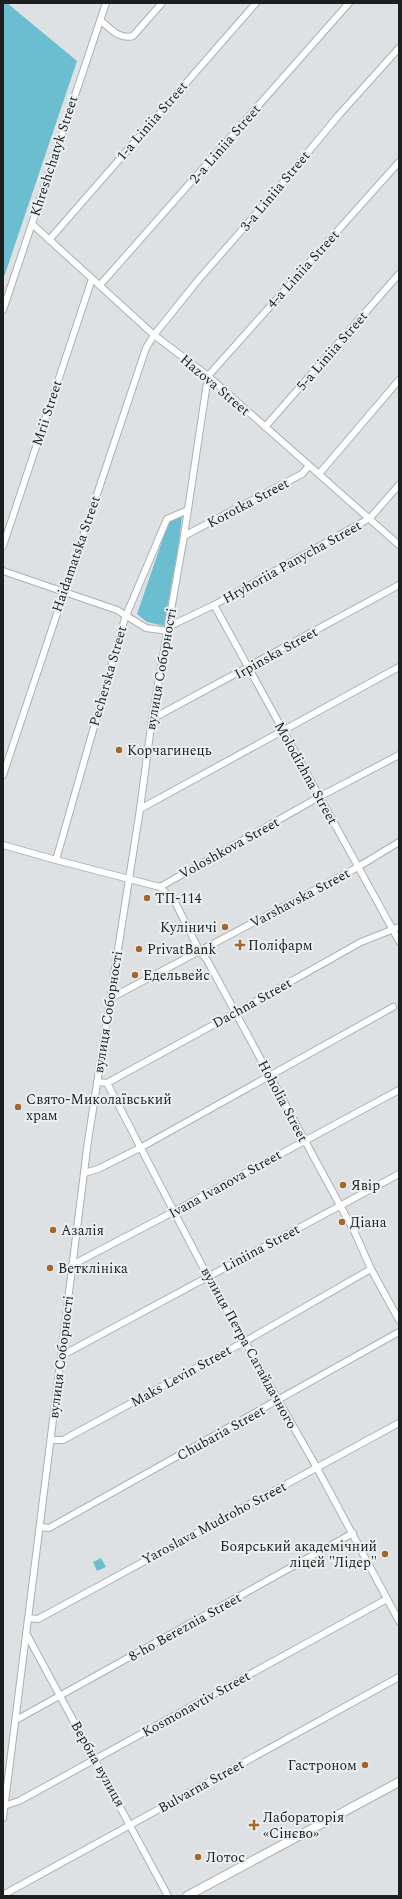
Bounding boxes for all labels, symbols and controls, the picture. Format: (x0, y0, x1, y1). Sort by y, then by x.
street label: 1-a Liniia Street (111, 76, 193, 166)
street label: Khreshchatyk Street (25, 93, 83, 219)
street label: 2-a Liniia Street (184, 99, 266, 189)
street label: 3-a Liniia Street (235, 146, 315, 236)
street label: 4-a Liniia Street (262, 225, 344, 313)
street label: 5-a Liniia Street (291, 306, 373, 396)
street label: Hazova Street (175, 349, 255, 421)
street label: Mrii Street (27, 377, 68, 449)
street label: Korotka Street (203, 473, 293, 533)
street label: Haidamatska Street (46, 493, 106, 615)
street label: Hryhoriia Panycha Street (219, 515, 365, 609)
street label: вулиця Соборності (140, 606, 182, 732)
street label: Irpinska Street (231, 621, 321, 685)
street label: Pecherska Street (84, 623, 132, 729)
street label: Molodizhna Street (269, 718, 343, 828)
place label: Корчагинець (127, 740, 212, 761)
marker: Корчагинець (114, 745, 124, 755)
street label: Voloshkova Street (175, 812, 283, 884)
street label: Varshavska Street (246, 863, 354, 933)
place label: ТП-114 (155, 888, 202, 909)
marker: ТП-114 (142, 893, 152, 903)
place label: Куліничі (160, 917, 217, 938)
marker: Куліничі (220, 922, 230, 932)
place label: Поліфарм (248, 935, 313, 956)
place label: PrivatBank (147, 939, 216, 960)
marker: Поліфарм (235, 940, 245, 950)
marker: PrivatBank (134, 944, 144, 954)
street label: вулиця Соборності (88, 949, 128, 1075)
place label: Едельвейс (143, 965, 210, 986)
marker: Едельвейс (130, 970, 140, 980)
street label: Dachna Street (209, 973, 295, 1033)
street label: Hoholia Street (253, 1056, 313, 1146)
place label: Свято-Миколаївський храм (26, 1089, 172, 1126)
marker: Свято-Миколаївський храм (13, 1102, 23, 1112)
street label: Ivana Ivanova Street (165, 1144, 285, 1224)
place label: Явір (351, 1175, 380, 1196)
marker: Явір (338, 1180, 348, 1190)
place label: Діана (350, 1212, 387, 1233)
marker: Діана (337, 1217, 347, 1227)
street label: Liniina Street (218, 1219, 304, 1277)
place label: Азалія (61, 1220, 104, 1241)
marker: Азалія (48, 1225, 58, 1235)
place label: Ветклініка (58, 1258, 128, 1279)
marker: Ветклініка (45, 1263, 55, 1273)
street label: вулиця Петра Сагайдачного (196, 1263, 302, 1433)
street label: вулиця Соборності (43, 1294, 79, 1420)
street label: Maks Levin Street (127, 1340, 235, 1412)
street label: Chubaria Street (173, 1400, 269, 1466)
street label: Yaroslava Mudroho Street (138, 1476, 290, 1570)
place label: Боярський академічний ліцей "Лідер" (220, 1536, 377, 1573)
marker: Боярський академічний ліцей "Лідер" (380, 1549, 390, 1559)
street label: 8-ho Bereznia Street (125, 1587, 245, 1667)
street label: Kosmonavtiv Street (138, 1665, 254, 1743)
street label: Вербна вулиця (66, 1717, 130, 1811)
street label: Bulvarna Street (154, 1754, 248, 1818)
place label: Гастроном (288, 1755, 357, 1776)
marker: Гастроном (360, 1760, 370, 1770)
place label: Лабораторія «Сінєво» (263, 1807, 344, 1844)
marker: Лабораторія «Сінєво» (248, 1819, 260, 1831)
place label: Лотос (206, 1847, 245, 1868)
marker: Лотос (193, 1852, 203, 1862)

